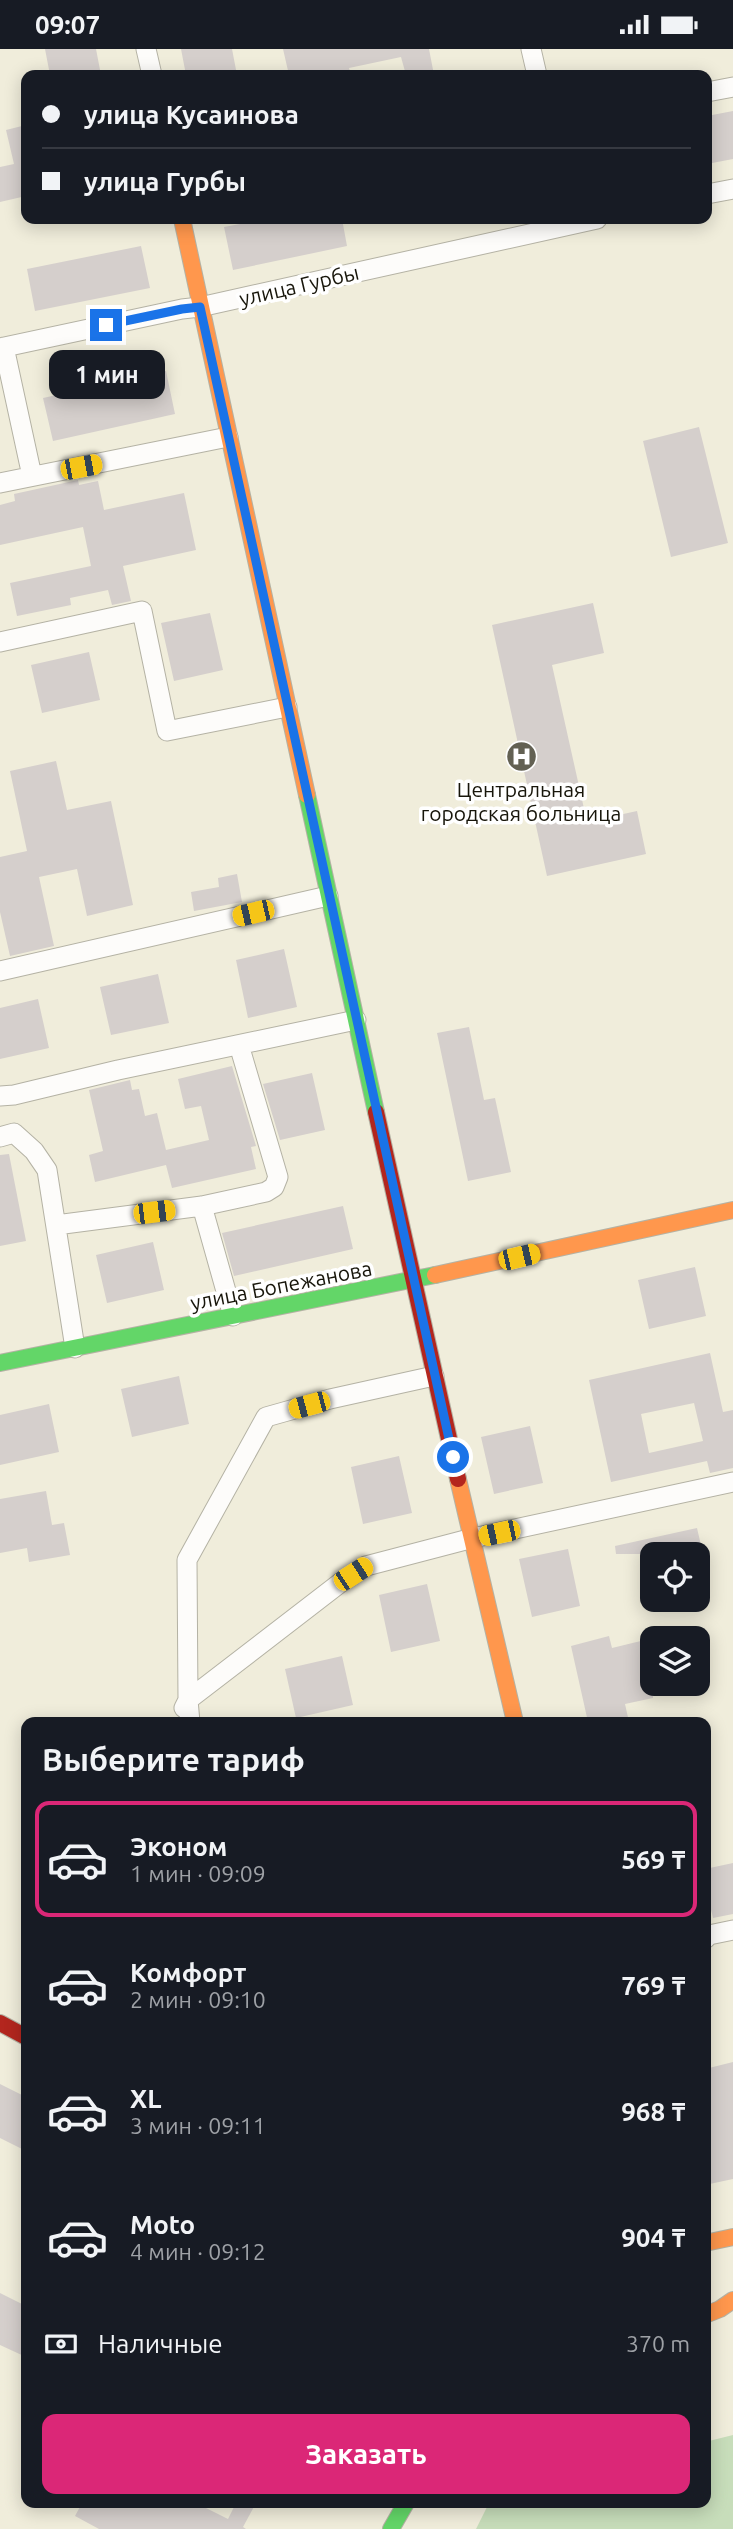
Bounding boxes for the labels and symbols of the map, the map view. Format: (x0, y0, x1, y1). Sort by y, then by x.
street label: улица Гурбы (237, 260, 361, 310)
route end (90, 309, 122, 341)
callout: 1 мин (48, 349, 164, 399)
car (59, 453, 104, 481)
hospital icon: Центральная городская больница (504, 740, 538, 774)
place label: Центральная городская больница (421, 777, 621, 825)
car (231, 898, 276, 928)
car (132, 1199, 177, 1225)
car (497, 1242, 542, 1272)
street label: улица Бопежанова (188, 1256, 374, 1314)
car (286, 1389, 333, 1421)
route start (437, 1441, 469, 1473)
car (477, 1518, 522, 1548)
car (330, 1554, 377, 1594)

